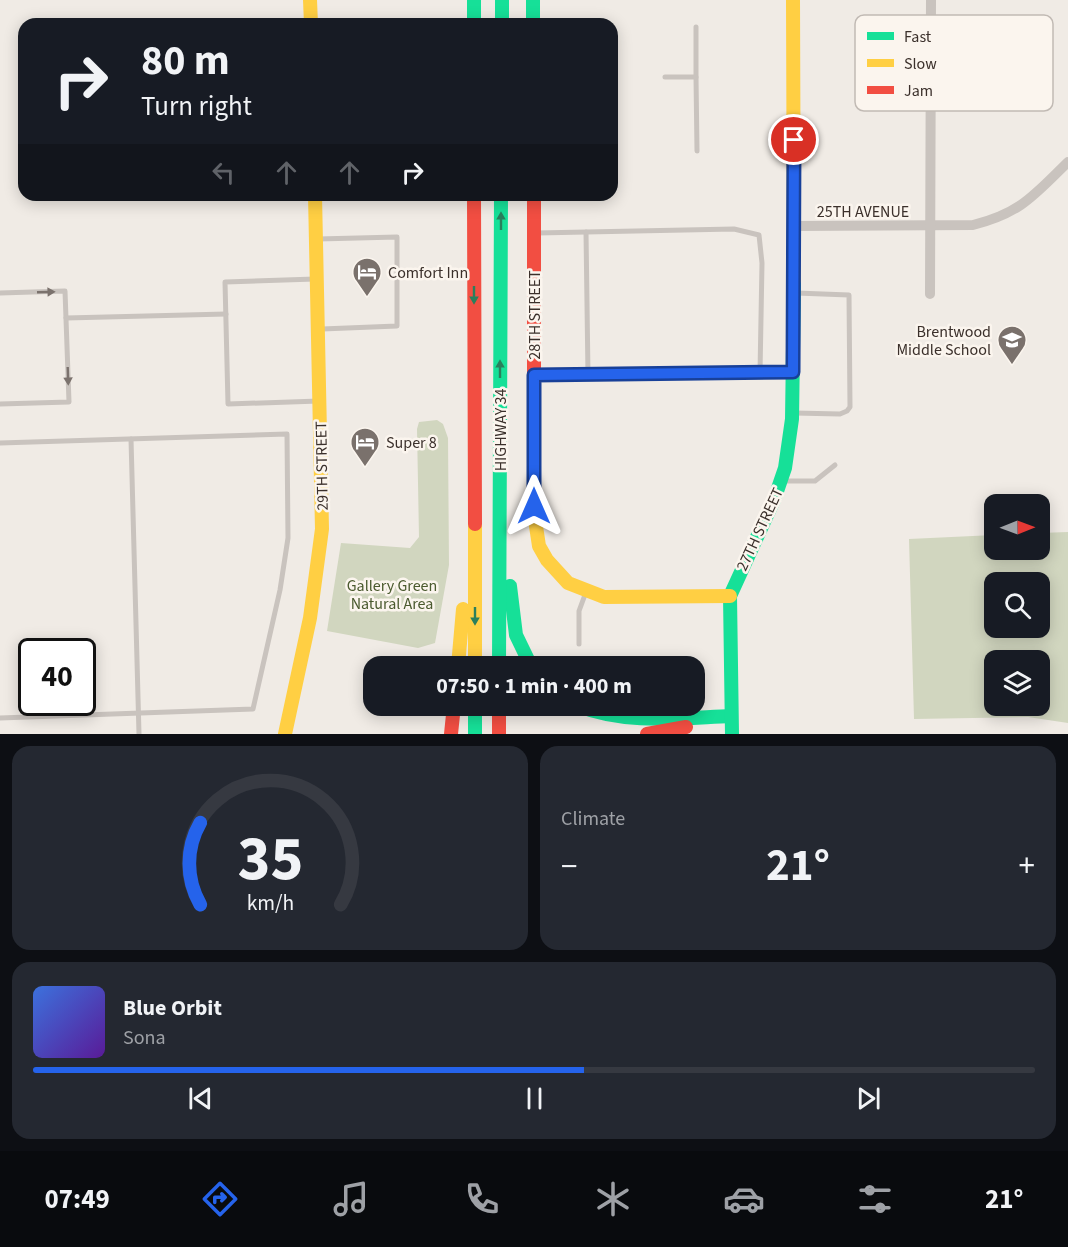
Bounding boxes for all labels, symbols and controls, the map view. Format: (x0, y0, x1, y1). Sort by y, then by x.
legend (855, 15, 1053, 111)
text: Fast (904, 26, 932, 48)
text: 80 m (141, 31, 230, 91)
icon: right (42, 42, 120, 120)
text: Slow (904, 53, 937, 75)
text: Jam (904, 80, 933, 102)
text: Turn right (141, 87, 252, 126)
pin (768, 114, 819, 165)
icon: arrive (777, 123, 810, 156)
icon: left (207, 156, 240, 189)
icon: ahead (270, 156, 303, 189)
icon: ahead (333, 156, 366, 189)
icon: right (396, 156, 429, 189)
street label: 25TH AVENUE (817, 201, 909, 223)
one-way arrow (496, 211, 506, 230)
hotel icon: Comfort Inn (351, 256, 383, 298)
place label: Comfort Inn (388, 262, 468, 284)
street label: 28TH STREET (524, 270, 546, 360)
one-way arrow (469, 286, 479, 305)
one-way arrow (36, 287, 55, 296)
place label: Brentwood Middle School (896, 321, 991, 361)
school or university icon: Brentwood Middle School (996, 324, 1028, 366)
one-way arrow (495, 359, 505, 378)
one-way arrow (63, 367, 73, 386)
street label: HIGHWAY 34 (490, 389, 512, 471)
street label: 29TH STREET (310, 421, 334, 511)
hotel icon: Super 8 (349, 426, 381, 468)
place label: Super 8 (386, 432, 437, 454)
position arrow (502, 474, 566, 538)
street label: 27TH STREET (731, 484, 789, 575)
north arrow (984, 494, 1050, 560)
map controls (984, 494, 1050, 716)
button: search (984, 572, 1050, 638)
park label: Gallery Green Natural Area (347, 575, 437, 615)
one-way arrow (470, 607, 480, 626)
speed limit sign: 40 (18, 638, 96, 716)
button: layers (984, 650, 1050, 716)
text: 07:50 · 1 min · 400 m (436, 670, 632, 702)
text: Climate (561, 805, 625, 833)
text: 35 (237, 815, 303, 904)
text: 21° (766, 834, 830, 898)
text: − (561, 843, 577, 890)
text: + (1019, 843, 1035, 890)
text: km/h (246, 888, 294, 919)
text: Blue Orbit (123, 992, 222, 1024)
text: Sona (123, 1024, 166, 1052)
icon: previous (184, 1082, 217, 1115)
icon: pause (518, 1082, 551, 1115)
icon: next (852, 1082, 885, 1115)
icon: directions (199, 1178, 241, 1220)
icon: music (330, 1178, 372, 1220)
icon: phone (461, 1178, 503, 1220)
icon: climate (592, 1178, 634, 1220)
icon: car (723, 1178, 765, 1220)
icon: filters (854, 1178, 896, 1220)
text: 07:49 (45, 1180, 110, 1219)
text: 21° (985, 1180, 1023, 1219)

